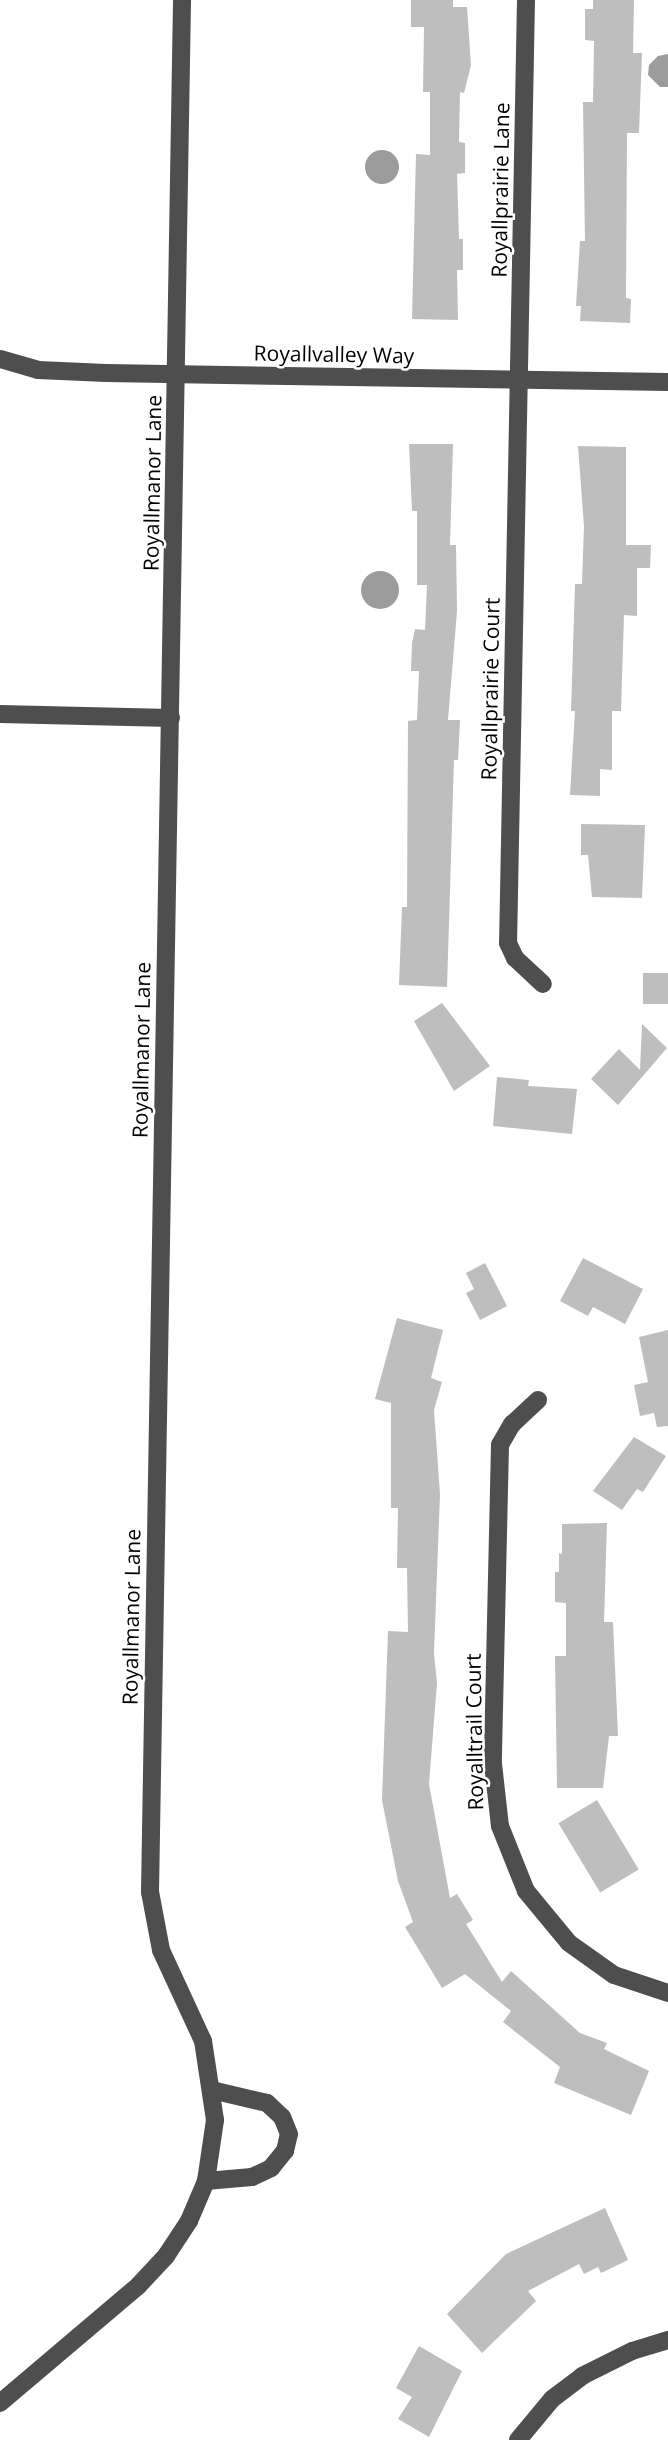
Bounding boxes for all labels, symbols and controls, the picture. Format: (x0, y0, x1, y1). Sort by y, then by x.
street label: Royallprairie Lane (486, 102, 514, 278)
street label: Royallvalley Way (254, 340, 414, 368)
street label: Royallmanor Lane (138, 395, 166, 571)
street label: Royallprairie Court (476, 597, 504, 781)
street label: Royallmanor Lane (127, 962, 155, 1138)
street label: Royallmanor Lane (117, 1529, 145, 1705)
street label: Royalltrail Court (460, 1653, 488, 1811)

